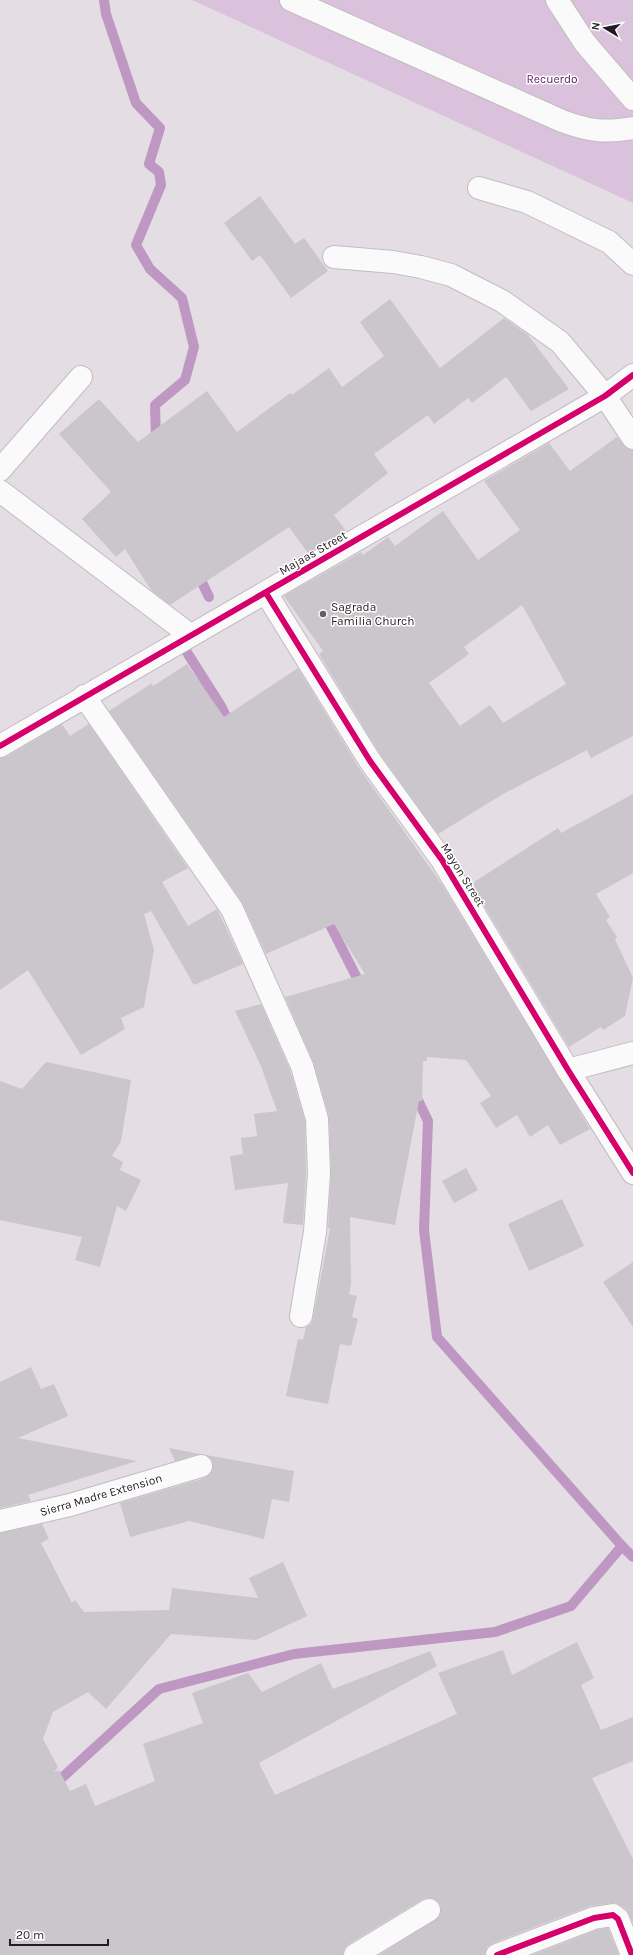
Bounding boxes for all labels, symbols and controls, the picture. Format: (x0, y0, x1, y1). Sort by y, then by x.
north arrow (585, 8, 625, 48)
text: N (589, 21, 603, 31)
park label: Recuerdo (526, 72, 578, 86)
street label: Majaas Street (277, 528, 350, 578)
place label: Sagrada Familia Church (331, 600, 414, 628)
marker: Sagrada Familia Church (318, 609, 328, 619)
street label: Mayon Street (438, 841, 488, 910)
street label: Sierra Madre Extension (38, 1471, 164, 1519)
scale bar (10, 1921, 108, 1947)
text: 20 m (16, 1928, 44, 1942)

